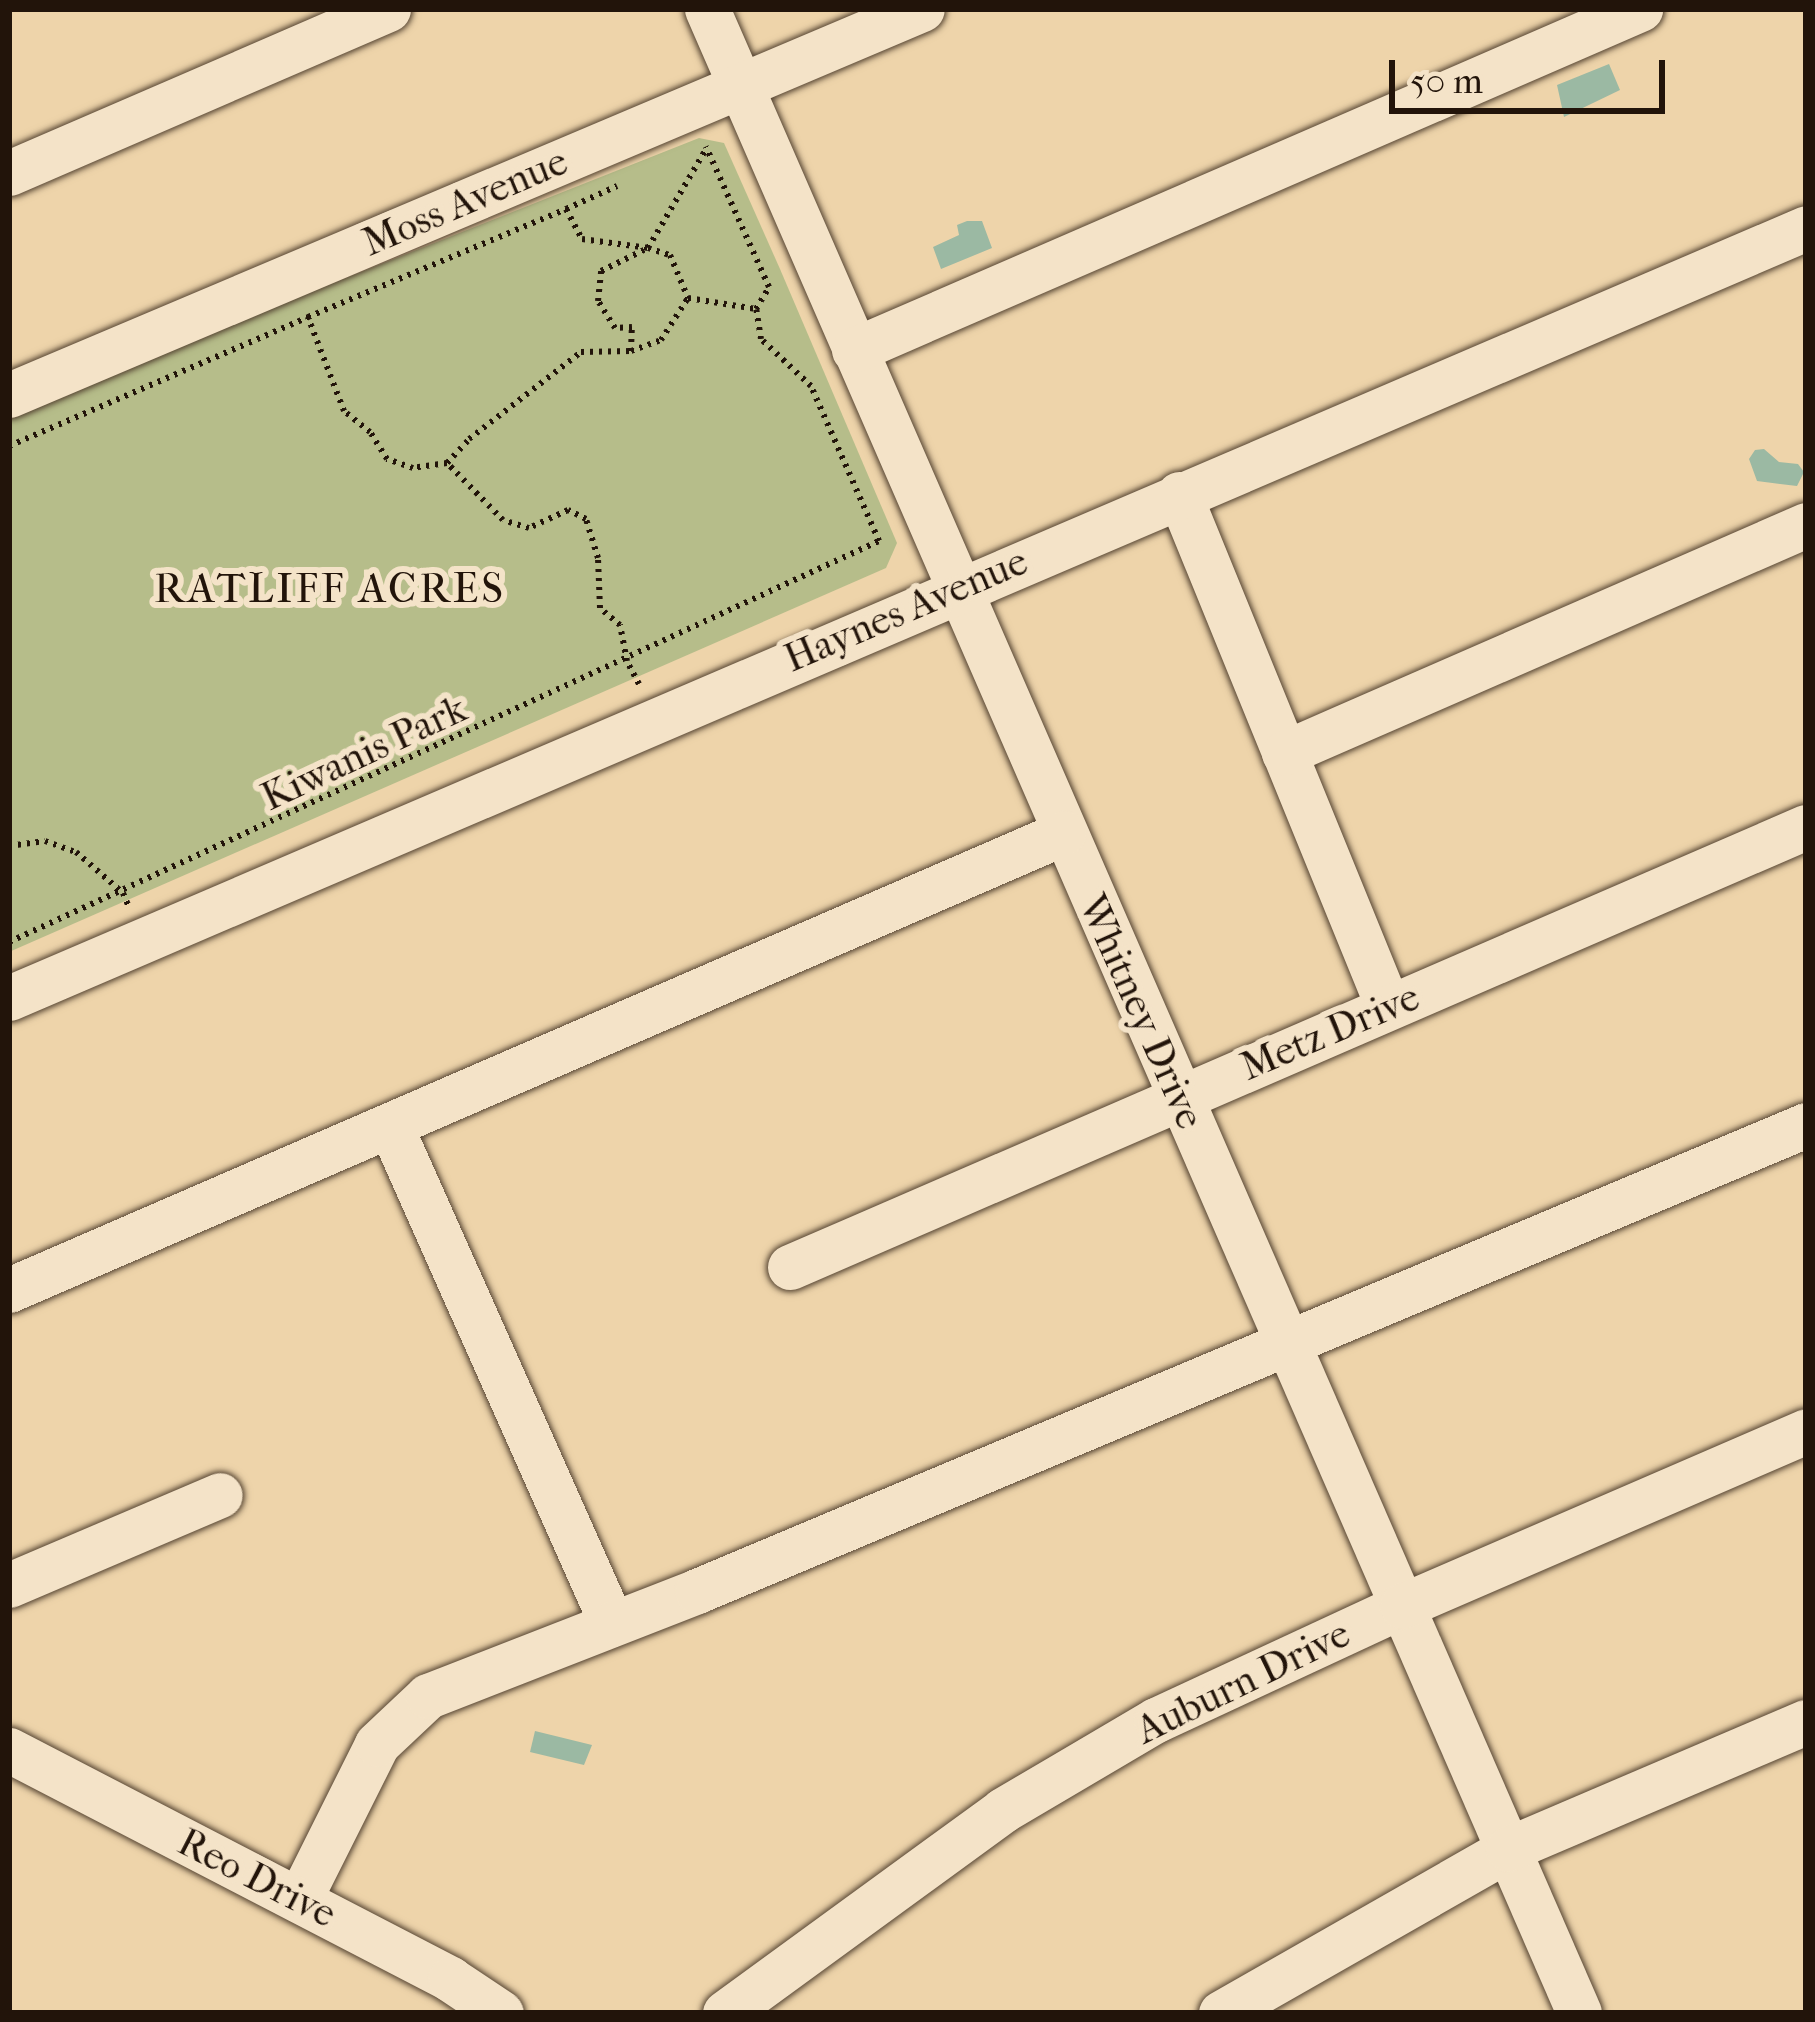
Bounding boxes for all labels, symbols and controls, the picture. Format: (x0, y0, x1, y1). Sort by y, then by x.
scale bar (1395, 36, 1671, 110)
text: 50 m (1410, 60, 1483, 102)
street label: Moss Avenue (356, 138, 574, 266)
street label: Haynes Avenue (778, 538, 1034, 682)
district label: RATLIFF ACRES (154, 564, 506, 614)
street label: Kiwanis Park (254, 685, 474, 821)
street label: Whitney Drive (1069, 888, 1213, 1136)
street label: Metz Drive (1234, 973, 1426, 1091)
street label: Auburn Drive (1129, 1610, 1357, 1754)
street label: Reo Drive (170, 1818, 344, 1938)

